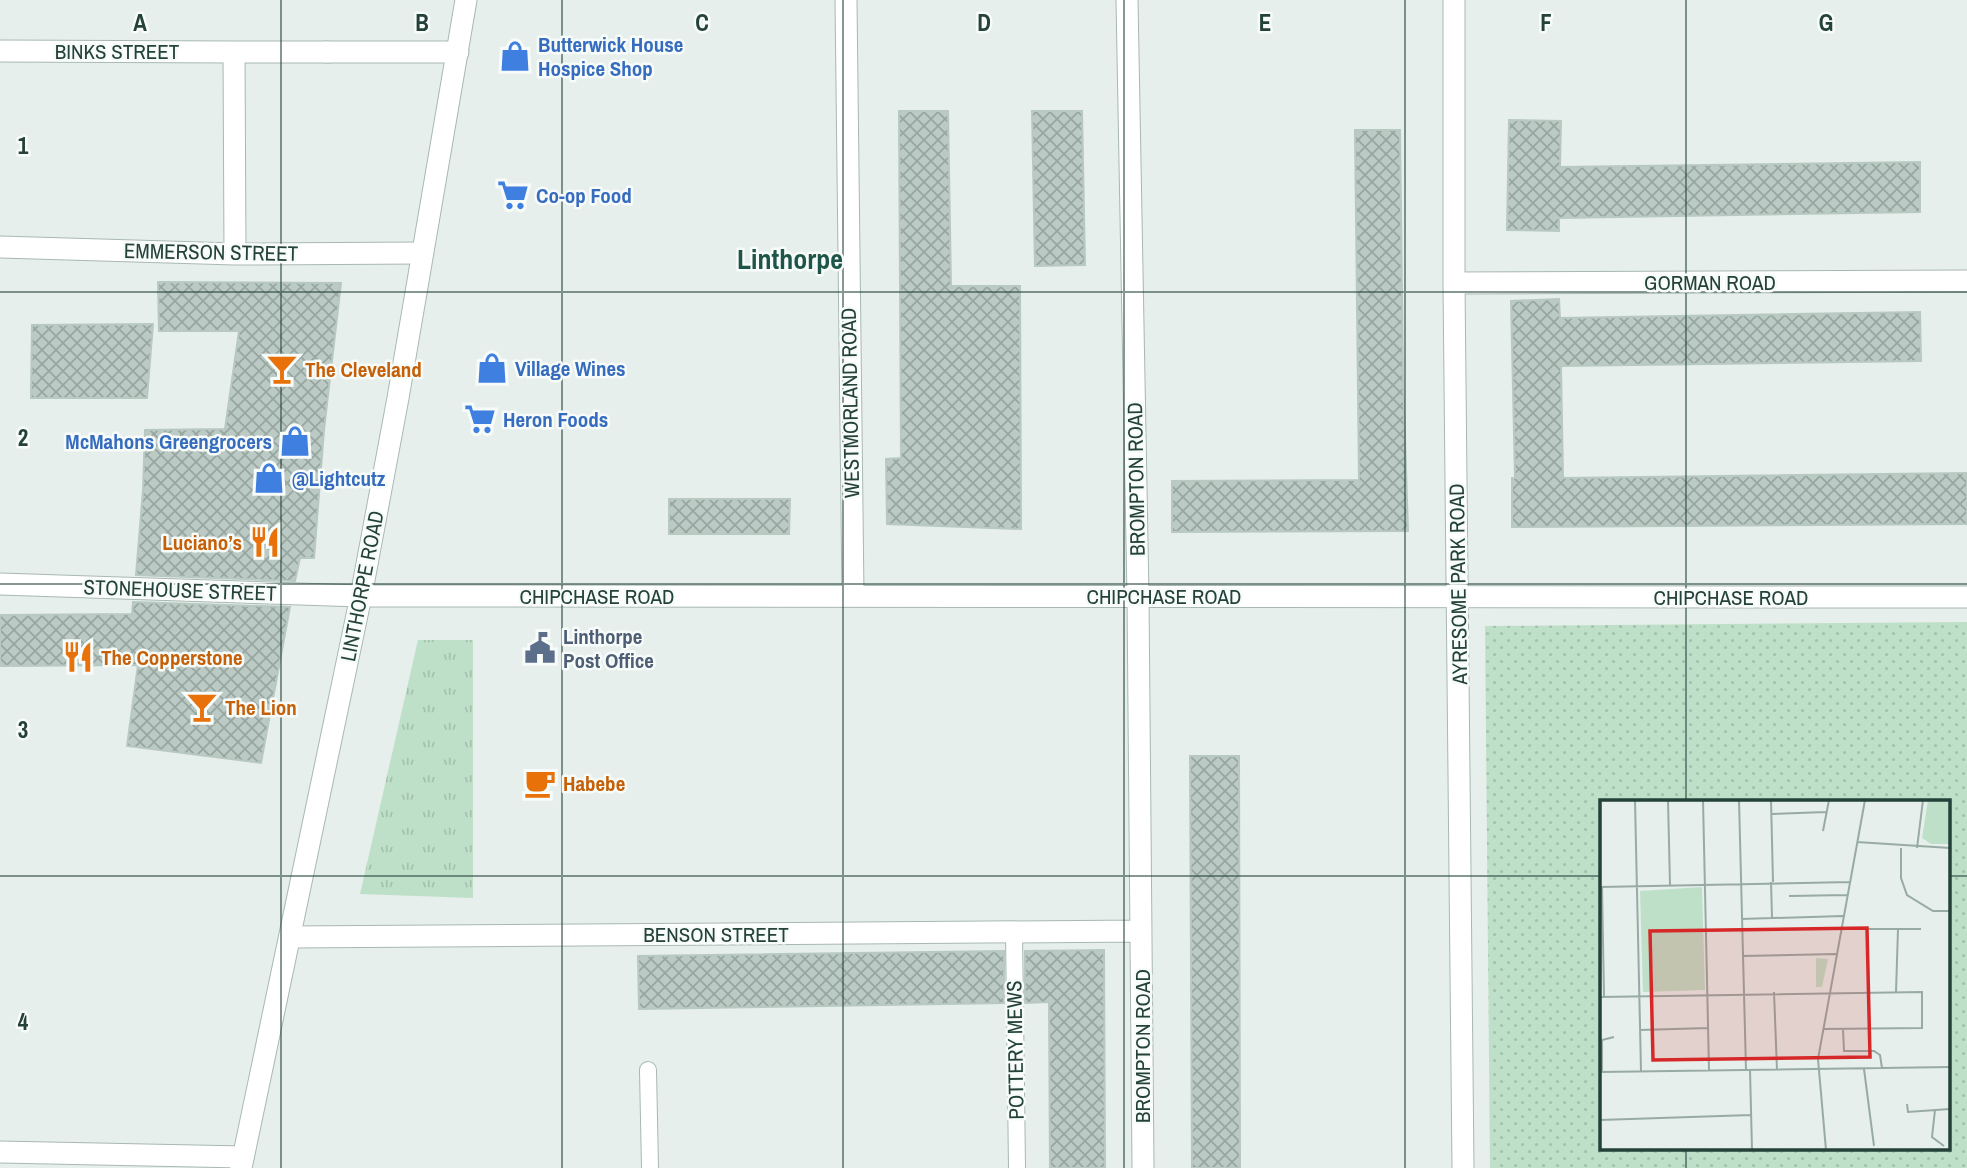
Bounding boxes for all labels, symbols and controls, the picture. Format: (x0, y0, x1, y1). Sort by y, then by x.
text: A (133, 7, 147, 38)
text: B (415, 7, 429, 38)
text: C (695, 7, 709, 38)
text: D (977, 7, 991, 38)
text: E (1259, 7, 1271, 38)
text: F (1540, 7, 1552, 38)
text: G (1819, 7, 1833, 38)
place label: Butterwick House Hospice Shop (538, 30, 683, 83)
street label: BINKS STREET (55, 37, 180, 66)
shop icon: Butterwick House Hospice Shop (498, 39, 532, 73)
text: 1 (18, 130, 29, 161)
supermarket icon: Co-op Food (496, 178, 530, 212)
place label: Co-op Food (536, 181, 632, 210)
street label: EMMERSON STREET (124, 236, 299, 268)
district label: Linthorpe (737, 240, 843, 278)
street label: GORMAN ROAD (1644, 268, 1776, 297)
street label: WESTMORLAND ROAD (834, 308, 866, 498)
shop icon: Village Wines (475, 351, 509, 385)
bar icon: The Cleveland (265, 352, 299, 386)
place label: Village Wines (515, 354, 626, 383)
place label: The Cleveland (305, 355, 422, 384)
supermarket icon: Heron Foods (463, 402, 497, 436)
street label: BROMPTON ROAD (1120, 402, 1152, 556)
place label: Heron Foods (503, 405, 608, 434)
text: 2 (18, 422, 28, 453)
shop icon: McMahons Greengrocers (278, 424, 312, 458)
place label: McMahons Greengrocers (65, 427, 272, 456)
shop icon: @Lightcutz (252, 461, 286, 495)
place label: @Lightcutz (292, 464, 386, 493)
street label: AYRESOME PARK ROAD (1442, 483, 1474, 686)
street label: LINTHORPE ROAD (333, 508, 391, 664)
restaurant icon: Luciano’s (248, 525, 282, 559)
place label: Luciano’s (162, 528, 242, 557)
street label: STONEHOUSE STREET (83, 572, 277, 608)
street label: CHIPCHASE ROAD (519, 582, 675, 611)
street label: CHIPCHASE ROAD (1086, 582, 1242, 611)
street label: CHIPCHASE ROAD (1653, 583, 1809, 612)
place label: Linthorpe Post Office (563, 622, 654, 675)
public building icon: Linthorpe Post Office (523, 631, 557, 665)
restaurant icon: The Copperstone (61, 640, 95, 674)
place label: The Copperstone (101, 643, 243, 672)
bar icon: The Lion (185, 690, 219, 724)
place label: The Lion (225, 693, 297, 722)
text: 3 (18, 714, 28, 745)
cafe icon: Habebe (523, 766, 557, 800)
place label: Habebe (563, 769, 625, 798)
inset map (1600, 800, 1950, 1150)
street label: BENSON STREET (643, 920, 789, 949)
street label: BROMPTON ROAD (1128, 969, 1157, 1123)
street label: POTTERY MEWS (999, 980, 1031, 1120)
text: 4 (18, 1006, 29, 1037)

